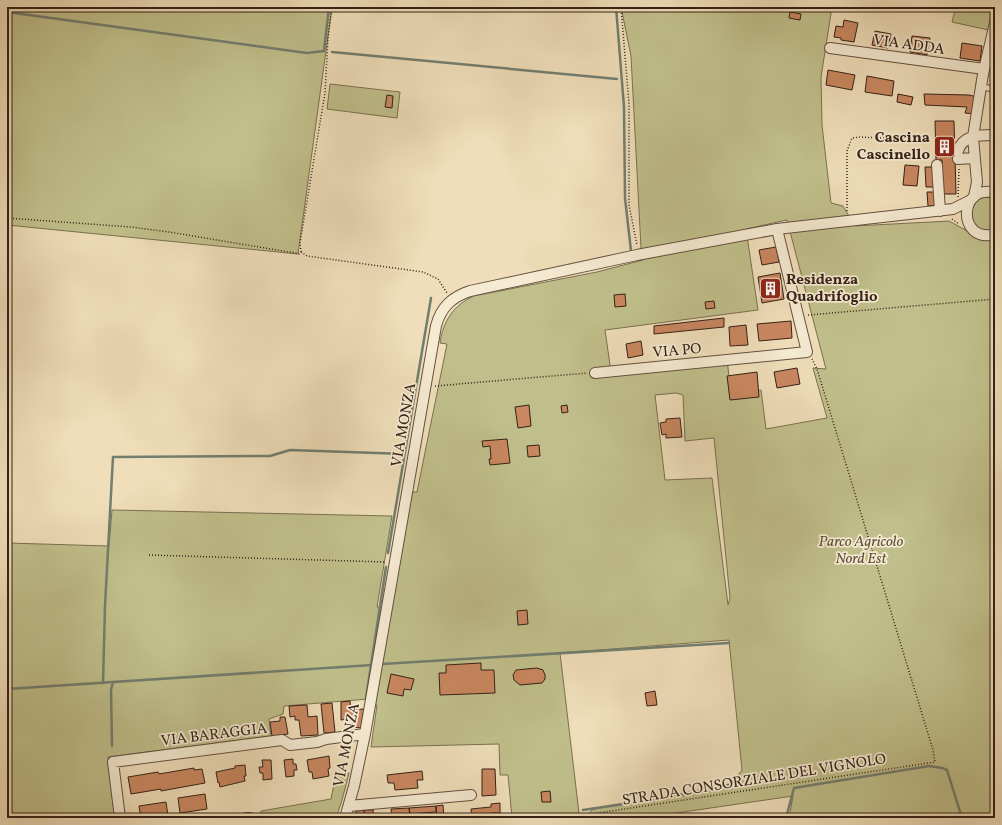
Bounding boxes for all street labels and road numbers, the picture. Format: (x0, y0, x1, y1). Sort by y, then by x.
street label: VIA ADDA (872, 30, 946, 61)
street label: VIA PO (652, 339, 702, 364)
street label: VIA MONZA (387, 381, 422, 469)
street label: VIA MONZA (329, 701, 366, 789)
street label: VIA BARAGGIA (160, 718, 269, 752)
street label: STRADA CONSORZIALE DEL VIGNOLO (621, 749, 888, 812)

